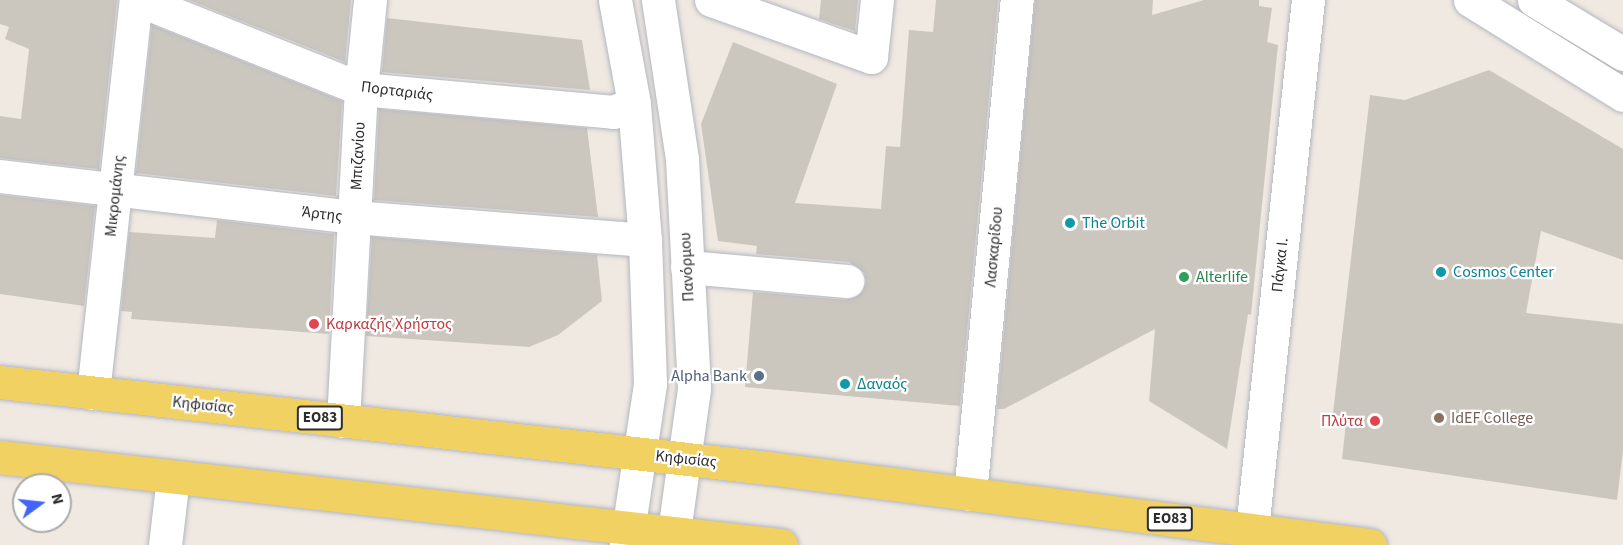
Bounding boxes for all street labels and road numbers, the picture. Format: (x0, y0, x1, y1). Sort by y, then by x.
street label: Πορταριάς (360, 77, 434, 105)
street label: Μπιζανίου (347, 121, 369, 191)
street label: Μικρομάνης (101, 154, 129, 238)
street label: Άρτης (301, 202, 343, 226)
street label: Λασκαρίδου (981, 206, 1007, 288)
street label: Πανόρμου (676, 232, 698, 302)
street label: Πάγκα Ι. (1268, 237, 1292, 293)
street label: Κηφισίας (171, 392, 235, 418)
road number: ΕΟ83 (296, 406, 344, 430)
street label: Κηφισίας (654, 446, 718, 472)
road number: ΕΟ83 (1146, 507, 1194, 531)

